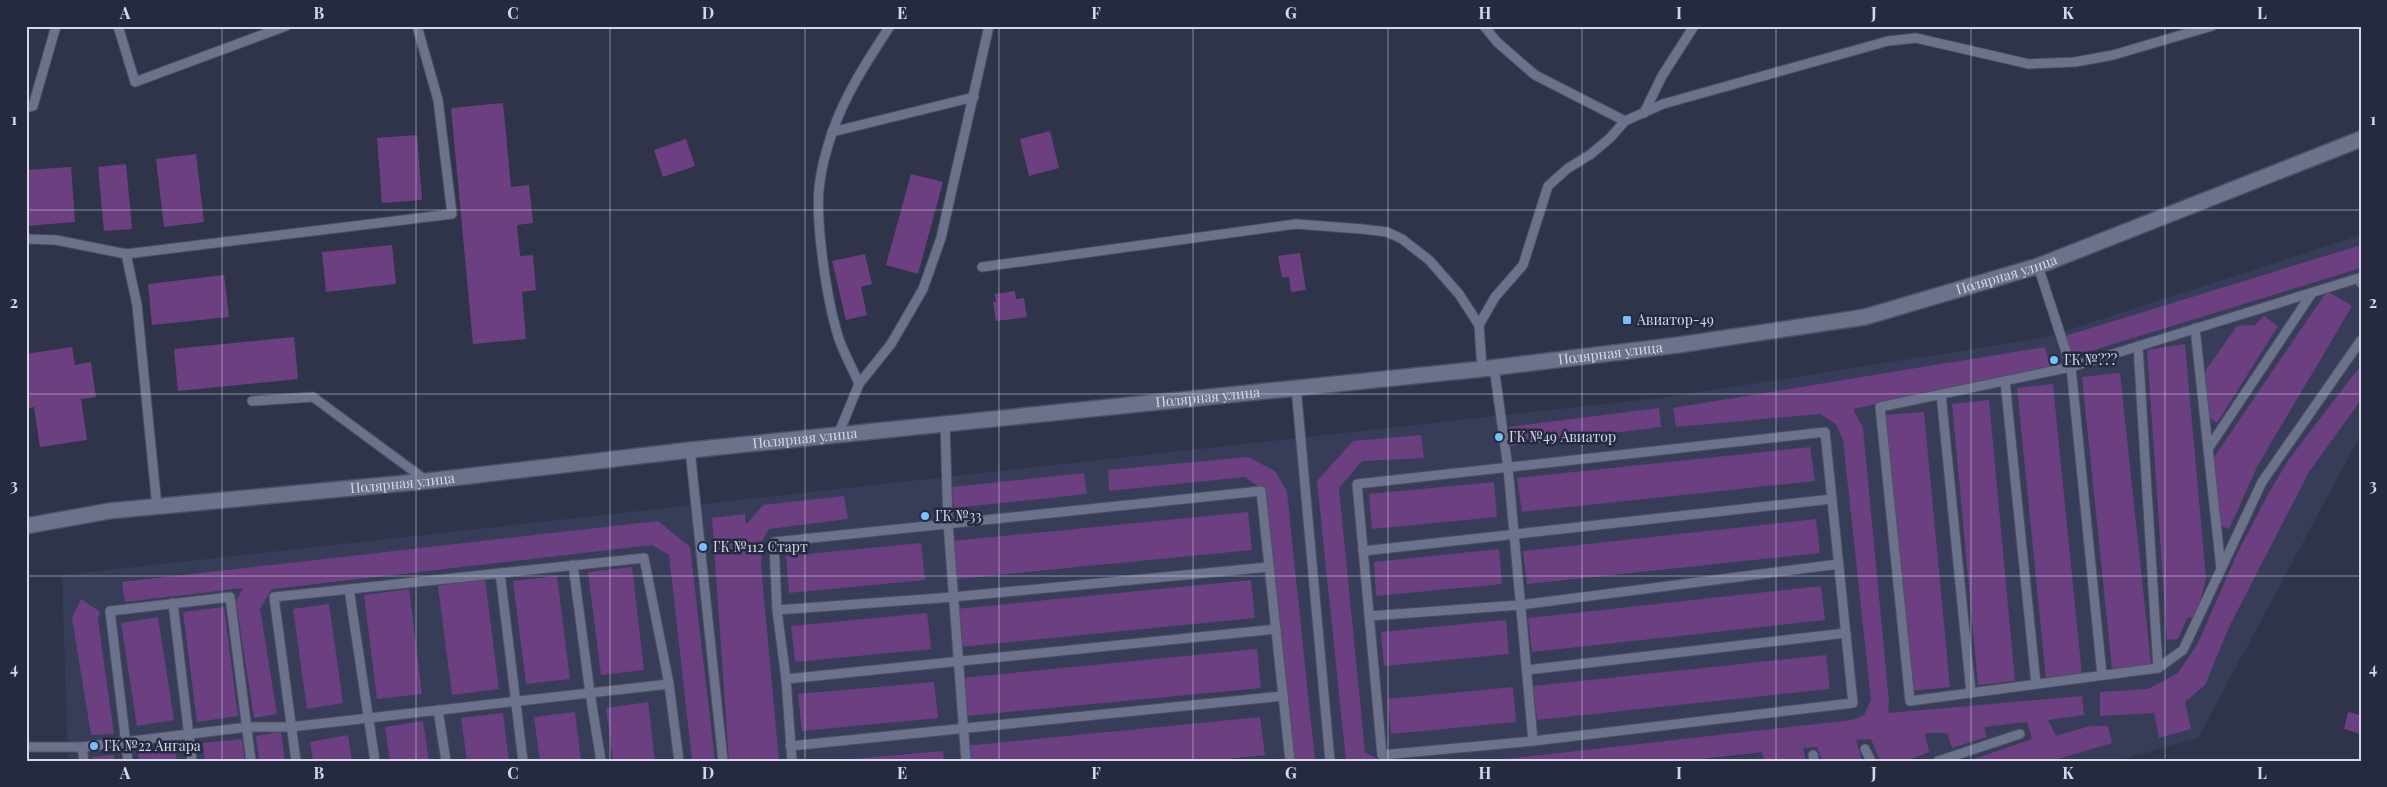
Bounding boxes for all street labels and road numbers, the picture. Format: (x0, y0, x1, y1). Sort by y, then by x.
street label: Полярная улица (1953, 249, 2060, 299)
street label: Полярная улица (1557, 337, 1664, 369)
street label: Полярная улица (1154, 382, 1261, 411)
street label: Полярная улица (752, 423, 858, 453)
street label: Полярная улица (349, 468, 456, 497)

